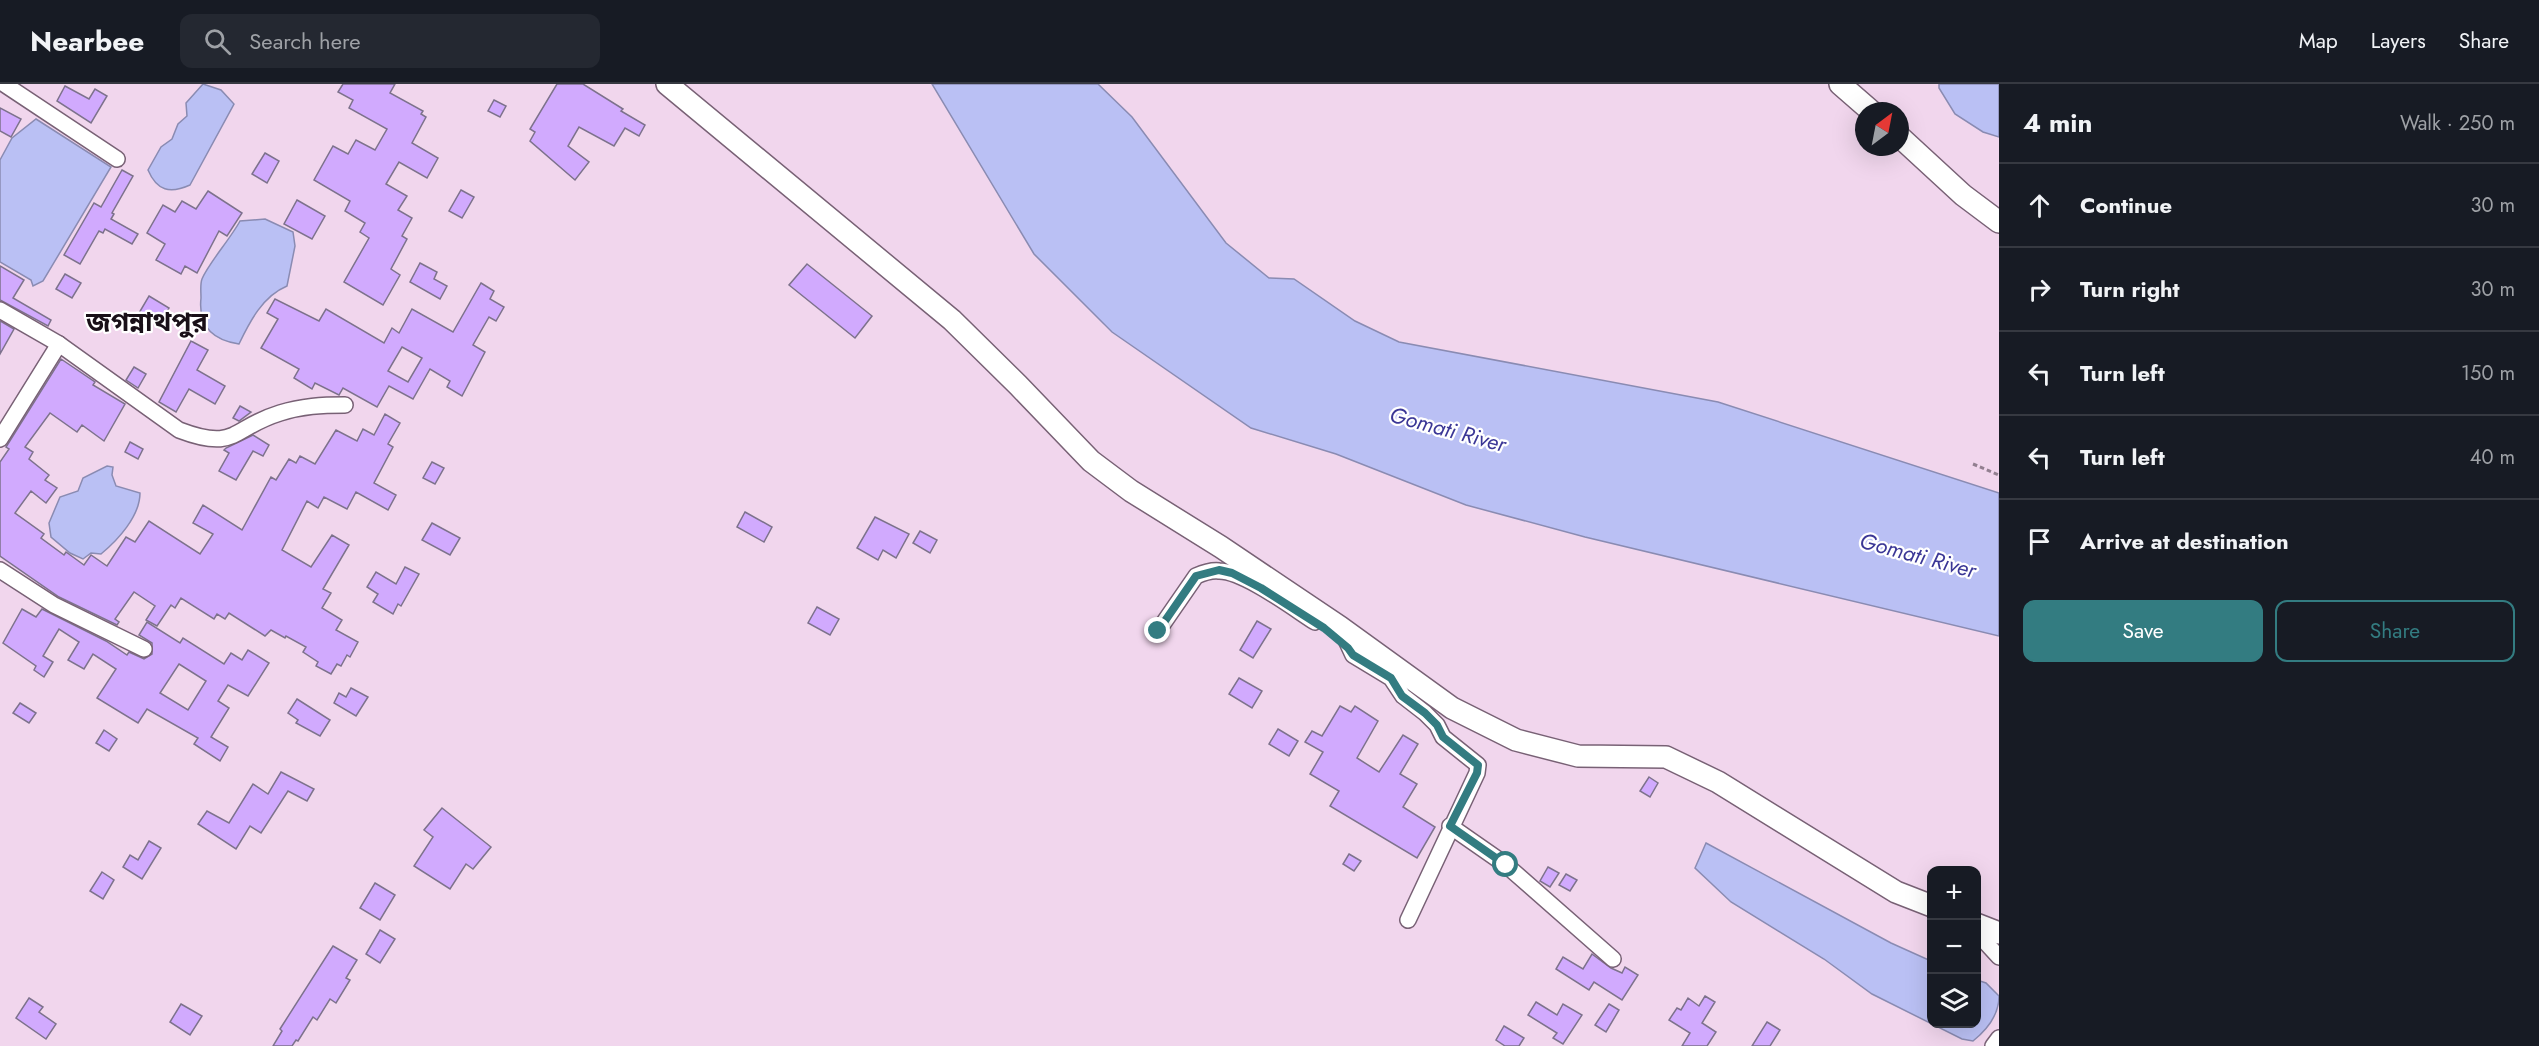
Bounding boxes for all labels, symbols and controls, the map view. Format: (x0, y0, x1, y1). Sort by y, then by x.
search box (180, 14, 600, 68)
text: Nearbee (30, 21, 144, 62)
icon: search (201, 25, 234, 58)
text: Search here (249, 25, 361, 57)
text: Map (2299, 26, 2338, 56)
text: Layers (2371, 26, 2426, 56)
text: Share (2459, 26, 2509, 56)
north arrow (1855, 102, 1909, 156)
text: 4 min (2023, 104, 2092, 142)
text: Walk · 250 m (2400, 109, 2515, 138)
icon: ahead (2023, 189, 2056, 222)
text: Continue (2080, 189, 2172, 221)
text: 30 m (2470, 191, 2515, 220)
icon: right (2023, 273, 2056, 306)
text: Turn right (2080, 273, 2180, 305)
text: 30 m (2470, 275, 2515, 304)
district label: জগন্নাথপুর (85, 302, 208, 341)
icon: left (2023, 357, 2056, 390)
text: Turn left (2080, 357, 2165, 389)
text: 150 m (2461, 359, 2515, 388)
water label: Gomati River (1386, 398, 1511, 460)
icon: left (2023, 441, 2056, 474)
text: Turn left (2080, 441, 2165, 473)
text: 40 m (2470, 443, 2515, 472)
water label: Gomati River (1856, 524, 1981, 586)
icon: arrive (2023, 525, 2056, 558)
text: Arrive at destination (2080, 525, 2289, 557)
button: Save (2023, 600, 2263, 662)
button: Share (2275, 600, 2515, 662)
route end (1144, 617, 1170, 643)
route start (1492, 851, 1518, 877)
map controls (1927, 866, 1981, 1028)
button: + (1927, 866, 1981, 920)
button: − (1927, 920, 1981, 974)
button: layers (1927, 974, 1981, 1028)

